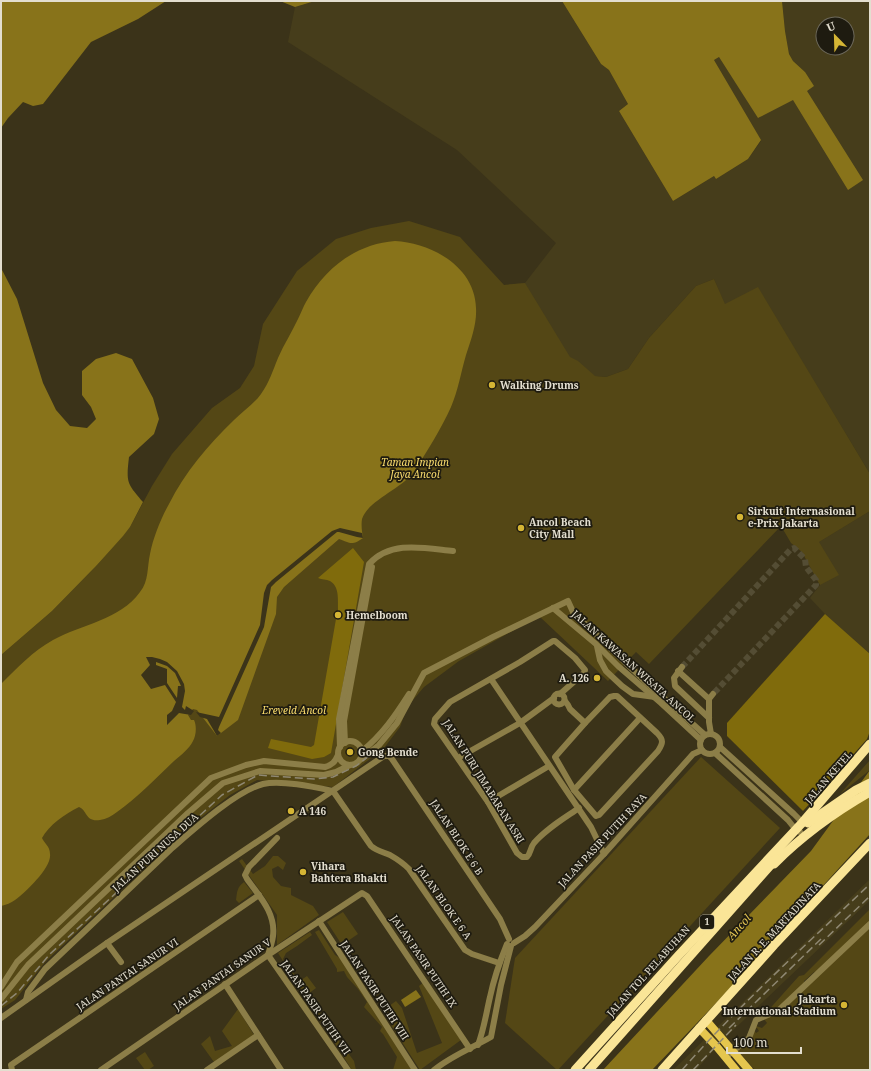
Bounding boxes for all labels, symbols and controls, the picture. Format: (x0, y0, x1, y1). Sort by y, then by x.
north arrow (815, 16, 855, 56)
text: U (824, 18, 838, 35)
place label: Walking Drums (500, 378, 579, 392)
marker: Walking Drums (487, 380, 497, 390)
park label: Taman Impian Jaya Ancol (381, 455, 449, 481)
place label: Sirkuit Internasional e-Prix Jakarta (748, 504, 855, 530)
marker: Sirkuit Internasional e-Prix Jakarta (735, 512, 745, 522)
place label: Ancol Beach City Mall (529, 515, 591, 541)
marker: Ancol Beach City Mall (516, 523, 526, 533)
street label: JALAN KAWASAN WISATA ANCOL (568, 606, 699, 726)
place label: Hemelboom (346, 608, 408, 622)
marker: Hemelboom (333, 610, 343, 620)
place label: A. 126 (559, 671, 589, 685)
marker: A. 126 (592, 673, 602, 683)
park label: Ereveld Ancol (261, 703, 326, 717)
street label: JALAN PURI JIMABARAN ASRI (439, 715, 528, 846)
place label: Gong Bende (358, 745, 418, 759)
marker: Gong Bende (345, 747, 355, 757)
street label: JALAN KETEL (800, 748, 855, 807)
street label: JALAN PASIR PUTIH RAYA (554, 789, 650, 891)
street label: JALAN BLOK E 6 B (427, 796, 487, 877)
place label: A 146 (299, 804, 326, 818)
marker: A 146 (286, 806, 296, 816)
street label: JALAN PURI NUSA DUA (108, 809, 202, 895)
place label: Vihara Bahtera Bhakti (311, 859, 388, 885)
street label: JALAN BLOK E 6 A (412, 861, 476, 943)
marker: Vihara Bahtera Bhakti (298, 867, 308, 877)
street label: JALAN R. E. MARTADINATA (724, 878, 824, 984)
water label: Ancol (723, 910, 754, 943)
street label: JALAN PASIR PUTIH IX (387, 911, 460, 1010)
road number: 1 (700, 915, 714, 929)
street label: JALAN TOL PELABUHAN (603, 922, 693, 1020)
street label: JALAN PANTAI SANUR VI (73, 934, 181, 1014)
street label: JALAN PANTAI SANUR V (170, 935, 274, 1014)
street label: JALAN PASIR PUTIH VIII (337, 937, 413, 1043)
street label: JALAN PASIR PUTIH VII (277, 956, 354, 1057)
place label: Jakarta International Stadium (723, 992, 836, 1018)
marker: Jakarta International Stadium (839, 1000, 849, 1010)
scale bar (727, 1029, 801, 1055)
text: 100 m (733, 1034, 768, 1051)

